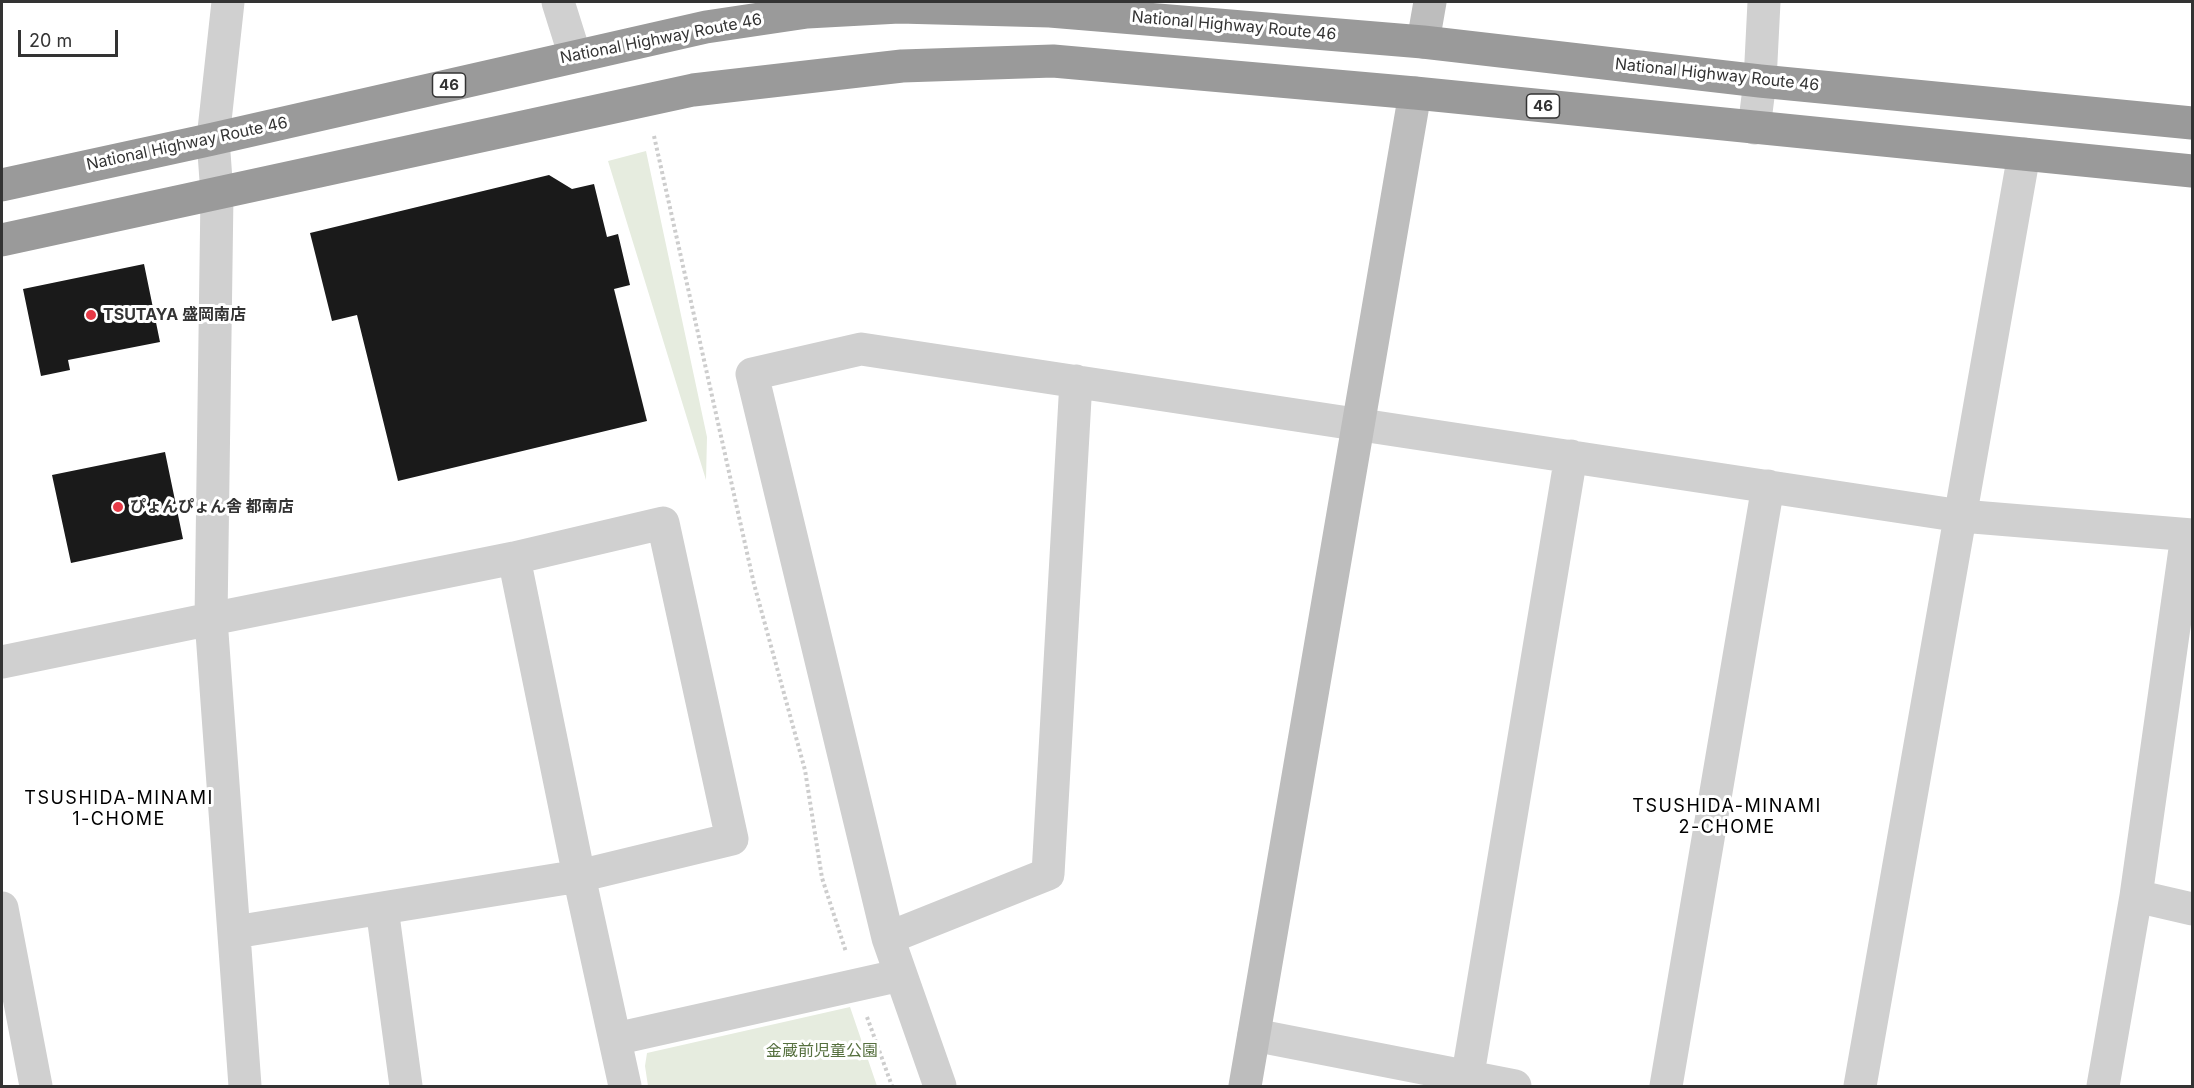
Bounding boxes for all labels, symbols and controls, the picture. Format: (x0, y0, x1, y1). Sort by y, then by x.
street label: National Highway Route 46 (1131, 7, 1337, 45)
street label: National Highway Route 46 (558, 10, 764, 68)
scale bar (21, 18, 122, 56)
text: 20 m (29, 30, 72, 51)
street label: National Highway Route 46 (1614, 55, 1820, 95)
road number: 46 (432, 73, 466, 97)
road number: 46 (1526, 94, 1560, 118)
street label: National Highway Route 46 (85, 113, 289, 175)
place label: TSUTAYA 盛岡南店 (103, 305, 246, 325)
marker: TSUTAYA 盛岡南店 (84, 308, 98, 322)
place label: ぴょんぴょん舎 都南店 (130, 497, 294, 517)
marker: ぴょんぴょん舎 都南店 (111, 500, 125, 514)
district label: TSUSHIDA-MINAMI 1-CHOME (24, 788, 214, 830)
district label: TSUSHIDA-MINAMI 2-CHOME (1632, 796, 1822, 838)
park label: 金蔵前児童公園 (766, 1041, 878, 1061)

